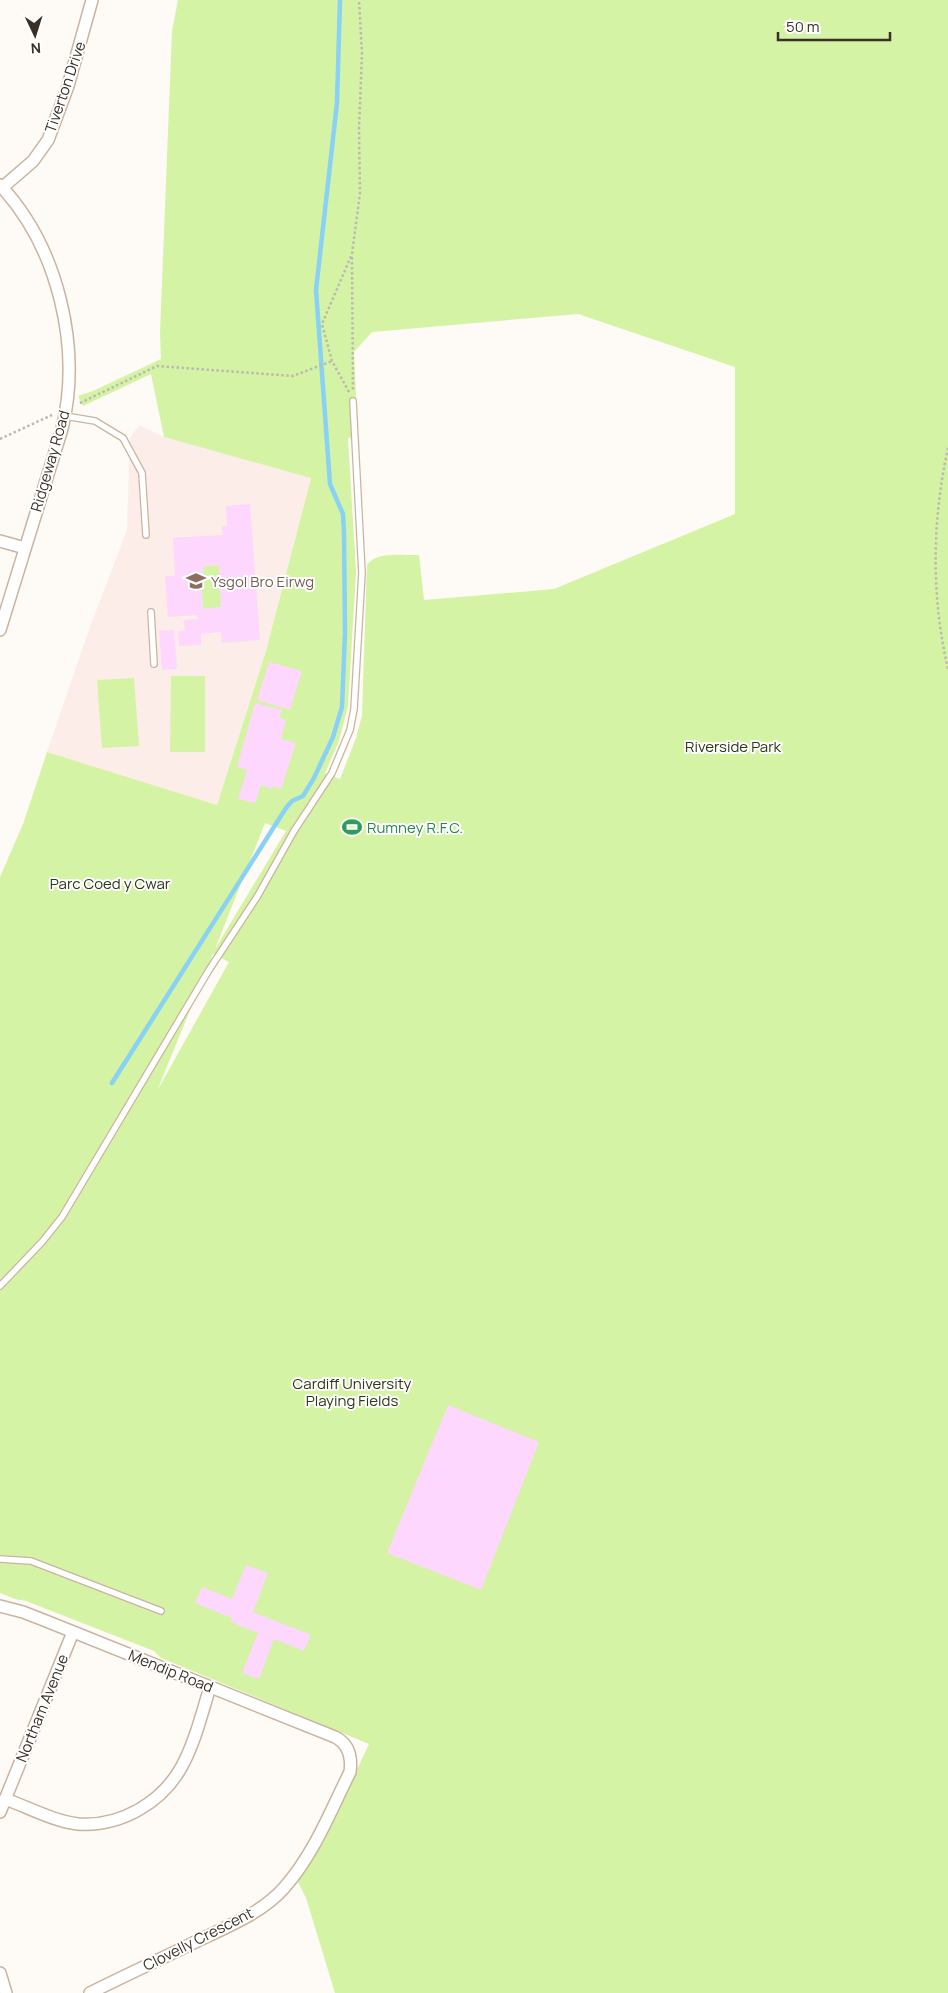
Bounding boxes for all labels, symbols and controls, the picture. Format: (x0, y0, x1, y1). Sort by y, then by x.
north arrow (10, 10, 60, 60)
scale bar (778, 10, 890, 42)
text: 50 m (786, 16, 820, 37)
street label: Tiverton Drive (40, 38, 91, 136)
text: N (30, 39, 42, 58)
street label: Ridgeway Road (25, 408, 75, 514)
school or university icon: Ysgol Bro Eirwg (185, 570, 207, 592)
place label: Ysgol Bro Eirwg (211, 571, 314, 592)
park label: Riverside Park (685, 736, 782, 757)
sports icon: Rumney R.F.C. (341, 816, 363, 838)
place label: Rumney R.F.C. (367, 817, 463, 838)
park label: Parc Coed y Cwar (50, 873, 171, 894)
park label: Cardiff University Playing Fields (293, 1373, 412, 1411)
street label: Mendip Road (125, 1644, 217, 1698)
street label: Northam Avenue (11, 1651, 73, 1765)
street label: Clovelly Crescent (139, 1902, 257, 1976)

